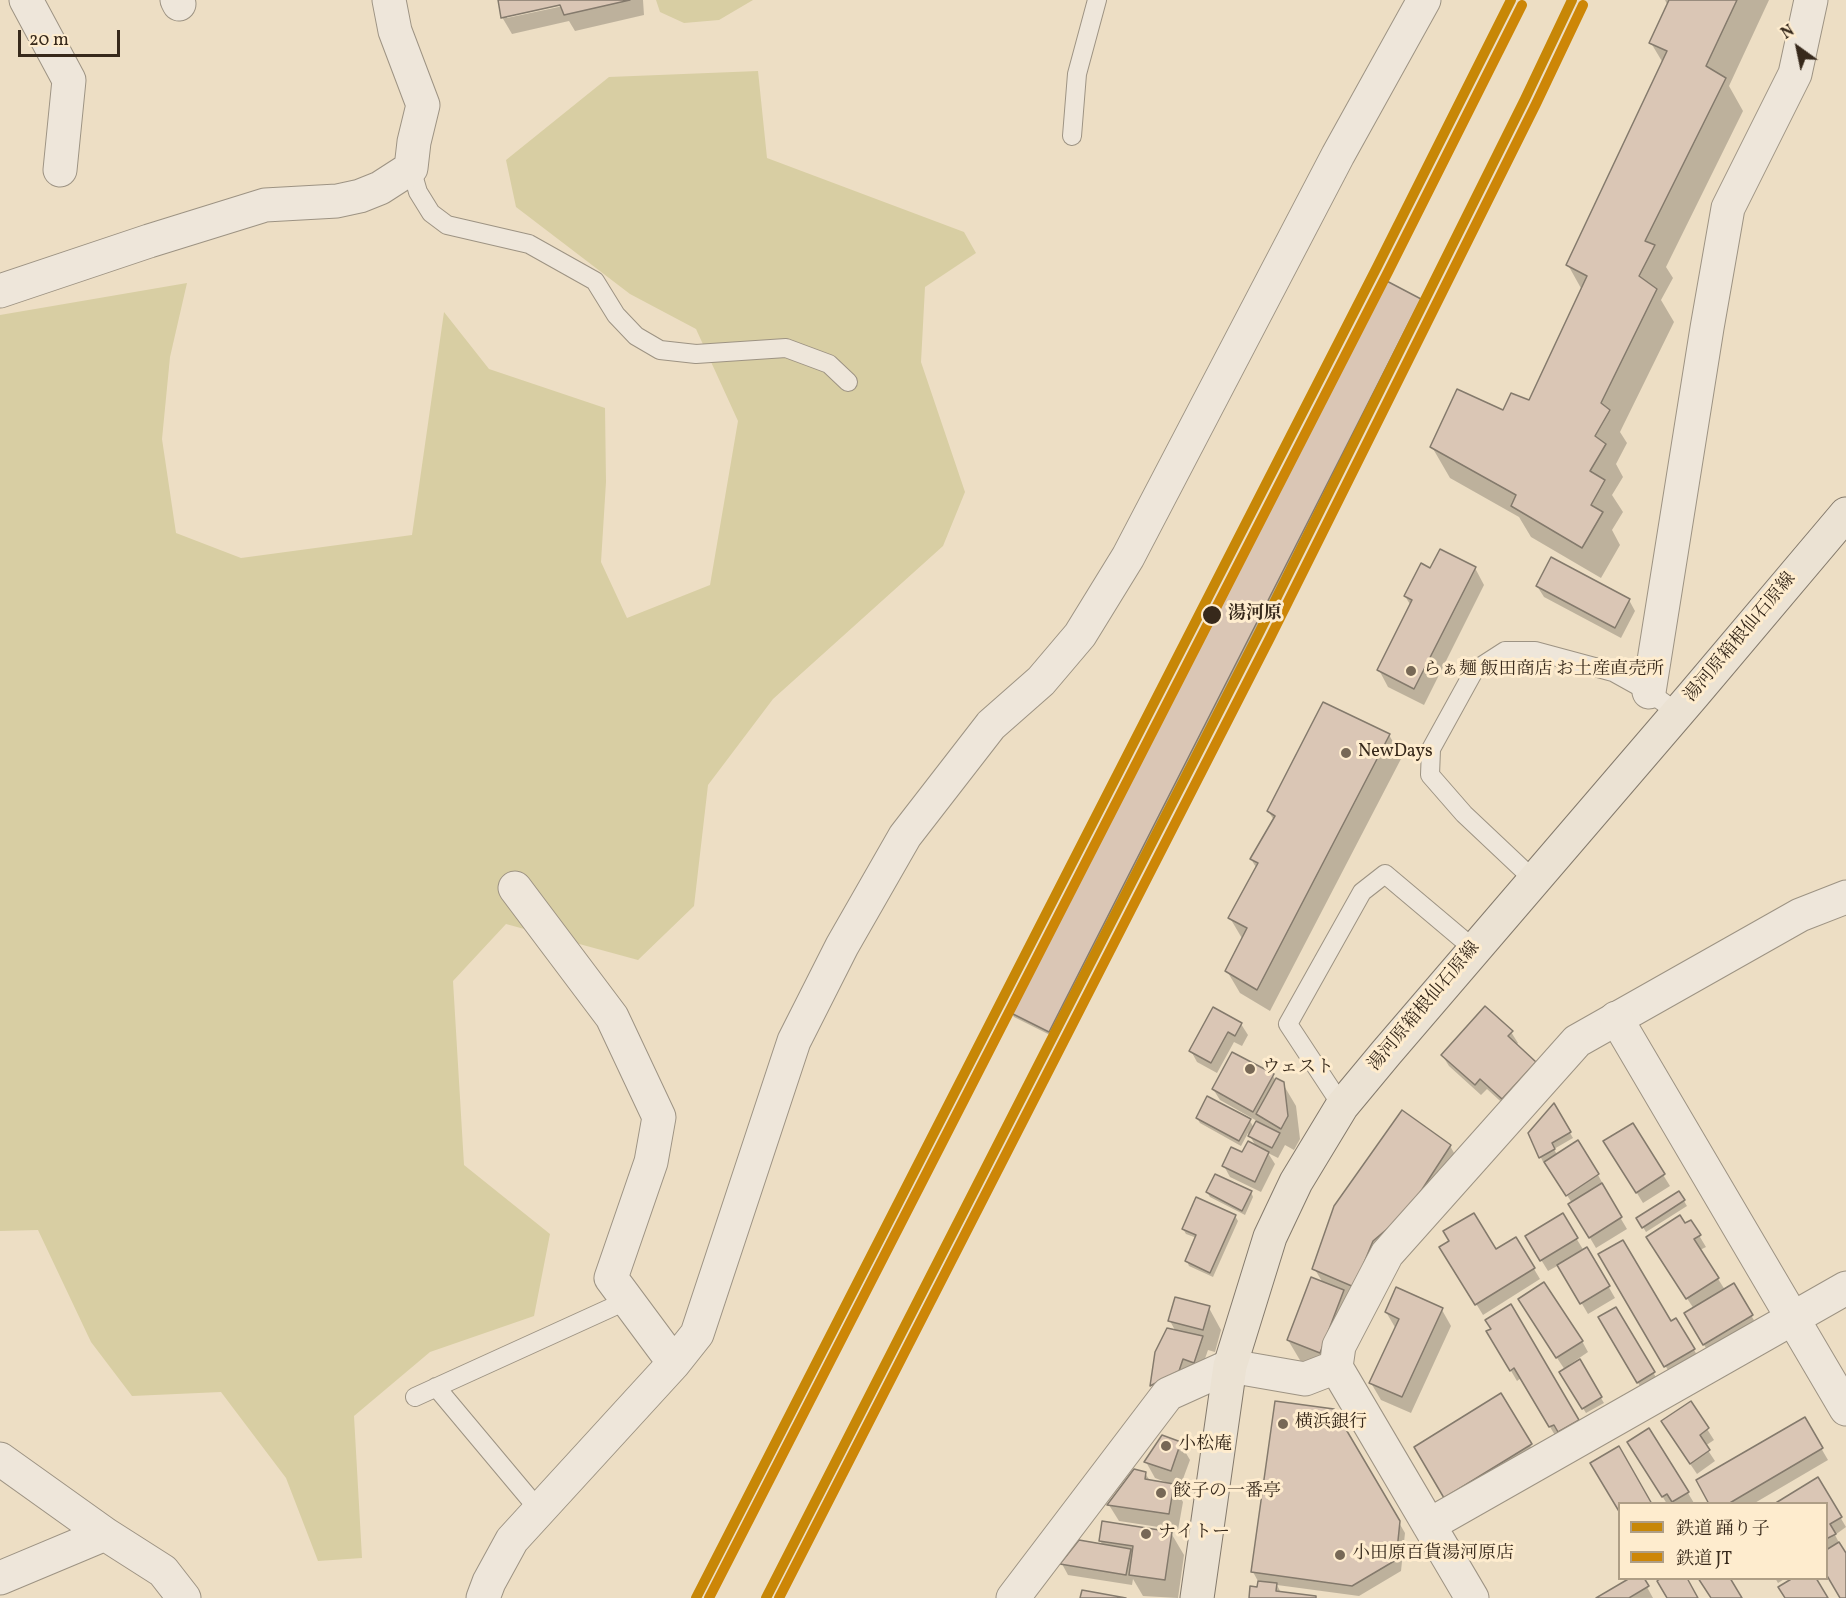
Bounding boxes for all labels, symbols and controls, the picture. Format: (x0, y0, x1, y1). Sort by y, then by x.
scale bar (21, 18, 123, 56)
north arrow (1768, 18, 1828, 78)
text: N (1777, 21, 1799, 45)
text: 20 m (29, 28, 69, 53)
street label: 湯河原箱根仙石原線 (1681, 569, 1801, 707)
marker: 湯河原 (1201, 604, 1223, 626)
place label: 湯河原 (1228, 604, 1282, 626)
place label: らぁ麺 飯田商店 お土産直売所 (1423, 660, 1664, 682)
marker: らぁ麺 飯田商店 お土産直売所 (1404, 664, 1418, 678)
place label: NewDays (1358, 742, 1433, 764)
marker: NewDays (1339, 746, 1353, 760)
street label: 湯河原箱根仙石原線 (1365, 938, 1485, 1076)
place label: ウェスト (1262, 1058, 1334, 1080)
marker: ウェスト (1243, 1062, 1257, 1076)
place label: 横浜銀行 (1295, 1413, 1367, 1435)
marker: 横浜銀行 (1276, 1417, 1290, 1431)
place label: 小松庵 (1178, 1435, 1232, 1457)
marker: 小松庵 (1159, 1439, 1173, 1453)
place label: 餃子の一番亭 (1173, 1482, 1281, 1504)
marker: 餃子の一番亭 (1154, 1486, 1168, 1500)
legend (1618, 1502, 1828, 1580)
text: 鉄道 踊り子 (1676, 1517, 1770, 1542)
place label: ナイトー (1158, 1523, 1230, 1545)
marker: ナイトー (1139, 1527, 1153, 1541)
place label: 小田原百貨湯河原店 (1352, 1544, 1514, 1566)
text: 鉄道 JT (1676, 1547, 1732, 1572)
marker: 小田原百貨湯河原店 (1333, 1548, 1347, 1562)

